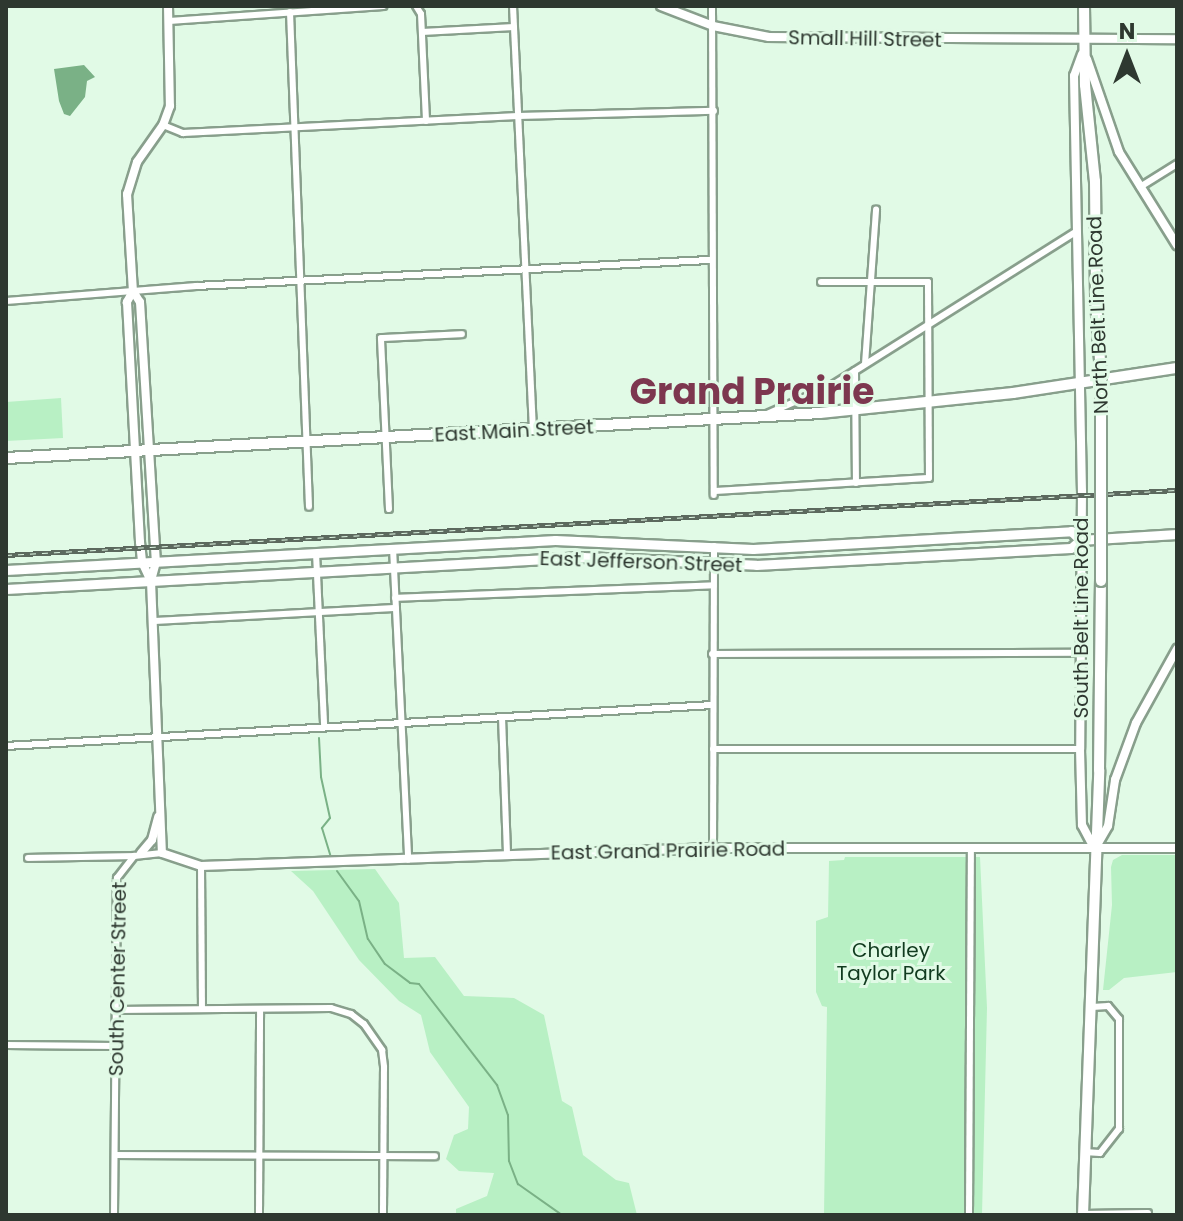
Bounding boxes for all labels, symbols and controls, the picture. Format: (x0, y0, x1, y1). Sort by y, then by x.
north arrow (1087, 16, 1167, 96)
text: N (1119, 16, 1135, 47)
street label: Small Hill Street (788, 26, 942, 52)
street label: North Belt Line Road (1083, 216, 1113, 414)
district label: Grand Prairie (630, 370, 874, 414)
street label: East Main Street (434, 415, 594, 447)
street label: South Belt Line Road (1069, 517, 1093, 719)
street label: East Jefferson Street (539, 546, 743, 578)
street label: East Grand Prairie Road (550, 837, 786, 865)
street label: South Center Street (104, 882, 132, 1076)
park label: Charley Taylor Park (837, 938, 945, 985)

